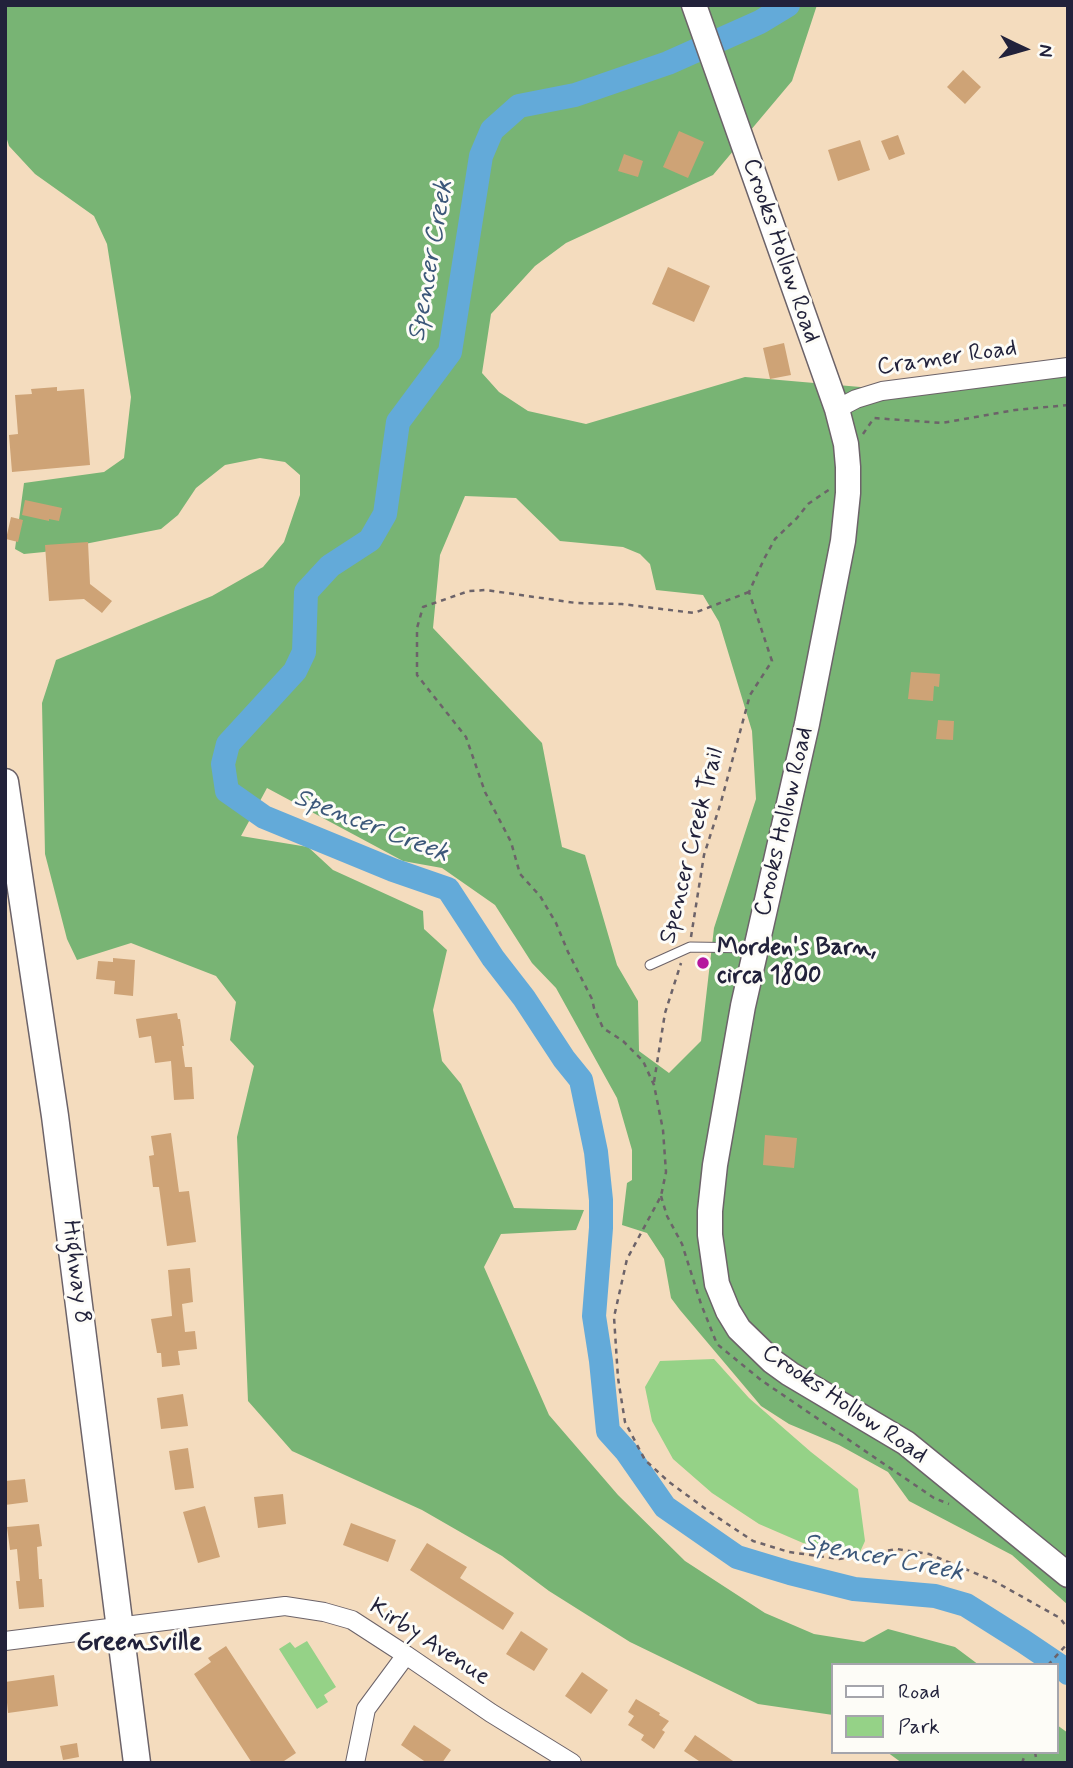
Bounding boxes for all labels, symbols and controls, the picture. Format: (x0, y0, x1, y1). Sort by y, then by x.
north arrow (989, 14, 1059, 84)
text: N (1032, 43, 1058, 58)
street label: Crooks Hollow Road (735, 155, 825, 347)
water label: Spencer Creek (402, 178, 462, 344)
street label: Cramer Road (875, 335, 1019, 383)
street label: Crooks Hollow Road (749, 725, 821, 919)
street label: Spencer Creek Trail (655, 745, 731, 947)
water label: Spencer Creek (289, 783, 453, 871)
place label: Morden's Barn, circa 1800 (717, 935, 876, 991)
marker: Morden's Barn, circa 1800 (695, 955, 711, 971)
street label: Highway 8 (54, 1219, 96, 1325)
street label: Crooks Hollow Road (756, 1339, 932, 1471)
water label: Spencer Creek (800, 1528, 966, 1590)
street label: Kirby Avenue (363, 1593, 495, 1693)
district label: Greensville (76, 1628, 202, 1660)
legend (832, 1663, 1059, 1754)
text: Road (898, 1678, 940, 1706)
text: Park (898, 1713, 940, 1741)

